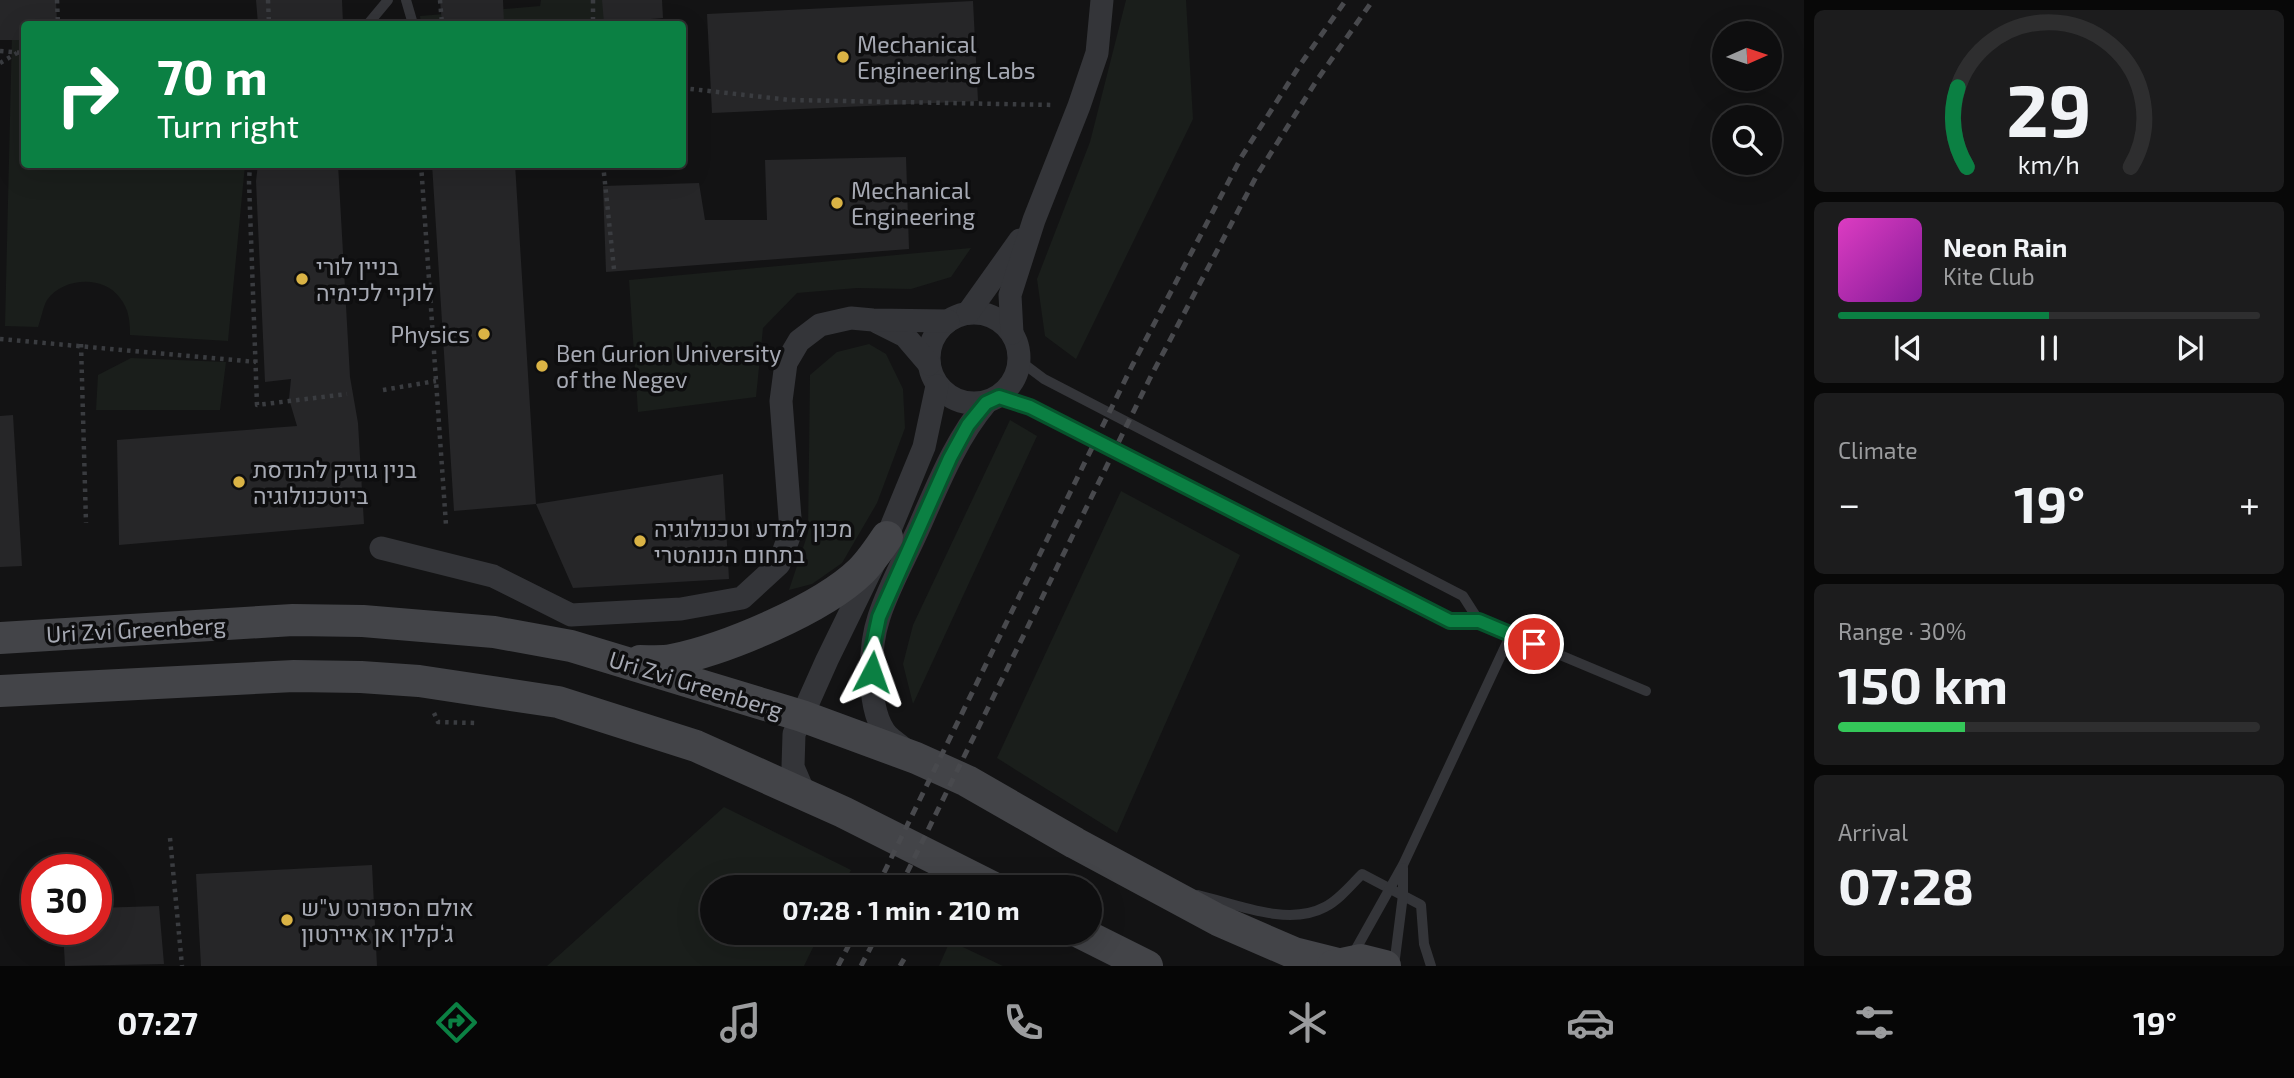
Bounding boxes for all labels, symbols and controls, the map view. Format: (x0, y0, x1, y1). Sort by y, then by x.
north arrow (1712, 21, 1782, 91)
map controls (1712, 21, 1782, 175)
place label: Mechanical Engineering Labs (857, 30, 1035, 84)
text: 70 m (157, 46, 268, 105)
icon: right (42, 49, 133, 140)
marker: Mechanical Engineering Labs (835, 49, 851, 65)
text: 29 (2006, 64, 2092, 152)
button: search (1712, 105, 1782, 175)
text: Turn right (157, 106, 299, 144)
text: km/h (2018, 149, 2080, 179)
place label: Mechanical Engineering (851, 176, 975, 230)
marker: Mechanical Engineering (829, 195, 845, 211)
text: Neon Rain (1943, 231, 2067, 262)
place label: בניין לורי לוקיי לכימיה (316, 252, 434, 306)
text: Kite Club (1943, 262, 2035, 290)
marker: בניין לורי לוקיי לכימיה (294, 271, 310, 287)
place label: Physics (391, 320, 470, 348)
marker: Physics (476, 326, 492, 342)
icon: previous (1889, 329, 1927, 367)
icon: pause (2030, 329, 2068, 367)
icon: next (2171, 329, 2209, 367)
place label: Ben Gurion University of the Negev (556, 339, 781, 393)
marker: Ben Gurion University of the Negev (534, 358, 550, 374)
text: Climate (1838, 436, 1918, 464)
place label: בנין גוזיק להנדסת ביוטכנולוגיה (253, 455, 417, 509)
text: 19° (2014, 471, 2085, 533)
marker: בנין גוזיק להנדסת ביוטכנולוגיה (231, 474, 247, 490)
text: − (1838, 480, 1860, 526)
text: + (2239, 480, 2260, 526)
place label: מכון למדע וטכנולוגיה בתחום הננומטרי (654, 514, 853, 568)
marker: מכון למדע וטכנולוגיה בתחום הננומטרי (632, 533, 648, 549)
street label: Uri Zvi Greenberg (45, 610, 227, 648)
pin (1504, 614, 1564, 674)
text: Range · 30% (1838, 617, 1966, 645)
icon: arrive (1515, 625, 1553, 663)
position arrow (835, 635, 909, 709)
street label: Uri Zvi Greenberg (606, 644, 786, 724)
text: 150 km (1838, 652, 2008, 714)
text: Arrival (1838, 818, 1908, 846)
text: 07:28 (1838, 853, 1974, 915)
speed limit sign: 30 (21, 854, 112, 945)
place label: אולם הספורט ע"ש ג‘קלין אן איירטון (301, 893, 474, 947)
text: 07:28 · 1 min · 210 m (782, 894, 1020, 925)
marker: אולם הספורט ע"ש ג‘קלין אן איירטון (279, 912, 295, 928)
icon: directions (432, 998, 481, 1047)
icon: music (716, 998, 765, 1047)
icon: phone (999, 998, 1048, 1047)
icon: climate (1283, 998, 1332, 1047)
icon: car (1566, 998, 1615, 1047)
icon: filters (1850, 998, 1899, 1047)
text: 07:27 (117, 1003, 198, 1041)
text: 19° (2133, 1003, 2177, 1041)

